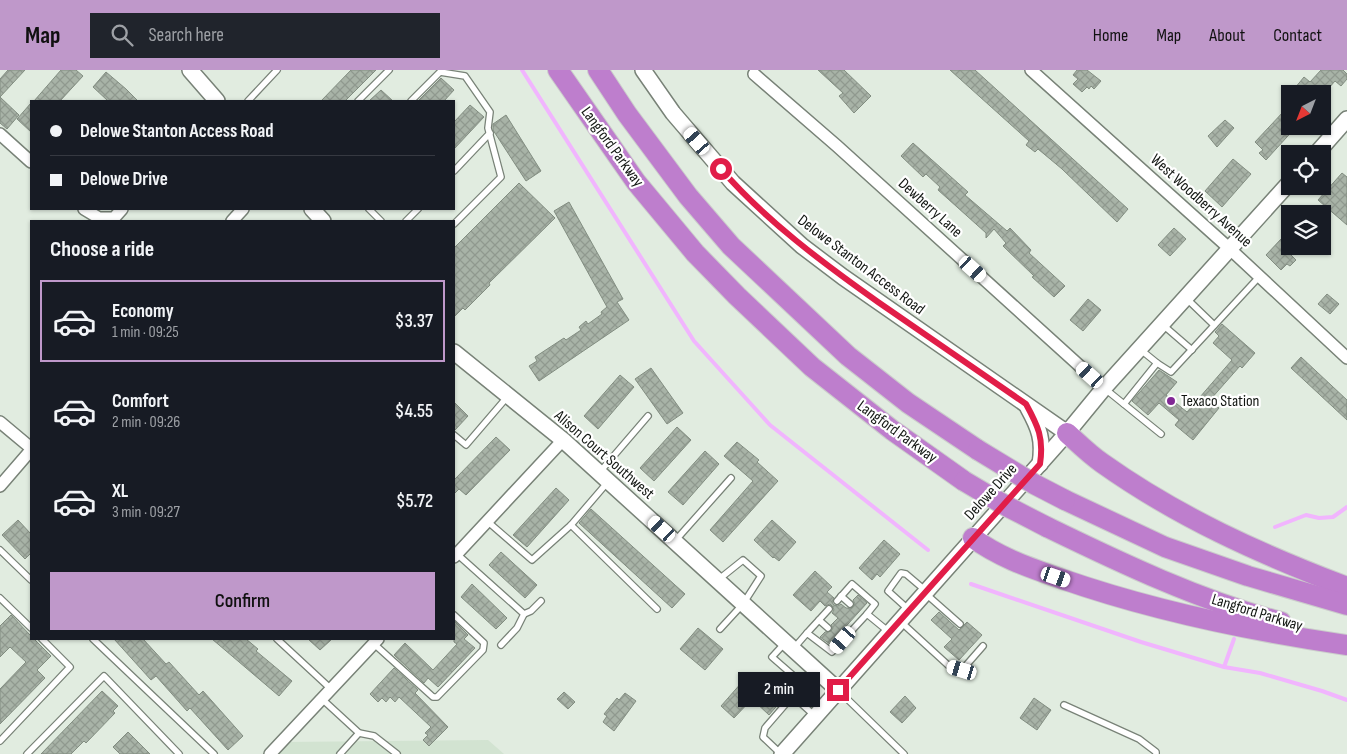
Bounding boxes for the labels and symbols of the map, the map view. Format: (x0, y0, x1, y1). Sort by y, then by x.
north arrow (1281, 85, 1331, 135)
street label: Langford Parkway (577, 103, 647, 191)
car (681, 125, 712, 157)
street label: West Woodberry Avenue (1146, 150, 1256, 252)
route start (710, 158, 732, 180)
street label: Dewberry Lane (894, 174, 966, 242)
street label: Delowe Stanton Access Road (794, 211, 928, 319)
car (956, 253, 989, 285)
car (1073, 359, 1106, 391)
place label: Texaco Station (1181, 392, 1259, 411)
marker: Texaco Station (1165, 395, 1177, 407)
street label: Langford Parkway (853, 397, 941, 467)
street label: Alison Court Southwest (549, 406, 658, 504)
street label: Delowe Drive (961, 460, 1021, 524)
car (645, 513, 678, 545)
car (1039, 565, 1072, 589)
street label: Langford Parkway (1209, 590, 1305, 636)
car (827, 624, 858, 656)
car (945, 658, 978, 682)
callout: 2 min (738, 672, 820, 708)
route end (827, 679, 849, 701)

